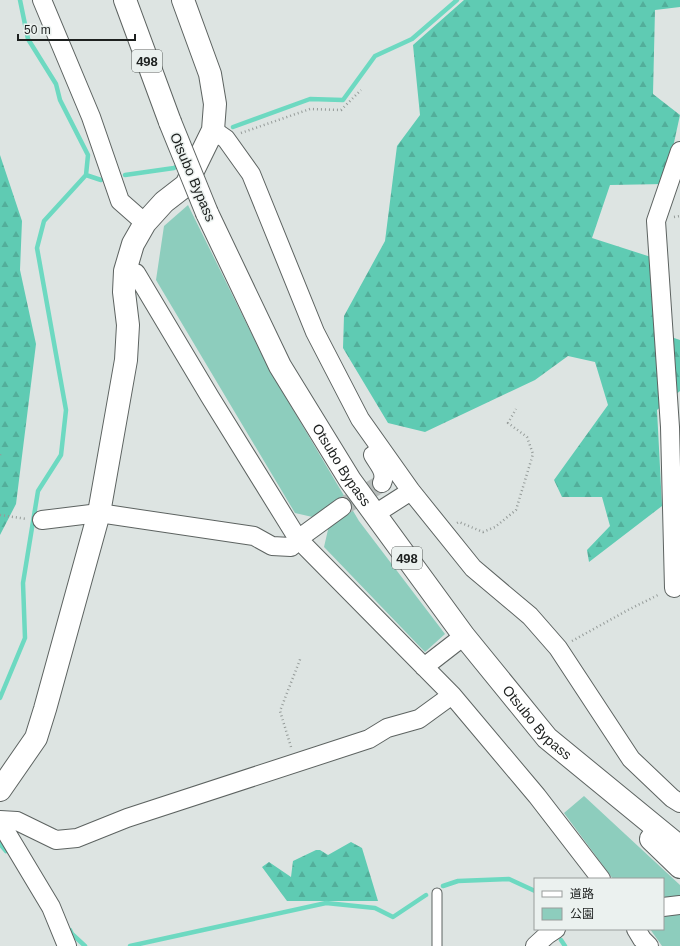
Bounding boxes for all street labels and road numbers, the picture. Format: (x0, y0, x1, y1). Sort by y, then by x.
road number: 498 (132, 50, 162, 72)
street label: Otsubo Bypass (167, 130, 219, 224)
street label: Otsubo Bypass (309, 421, 374, 509)
road number: 498 (392, 547, 422, 569)
street label: Otsubo Bypass (499, 682, 575, 763)

